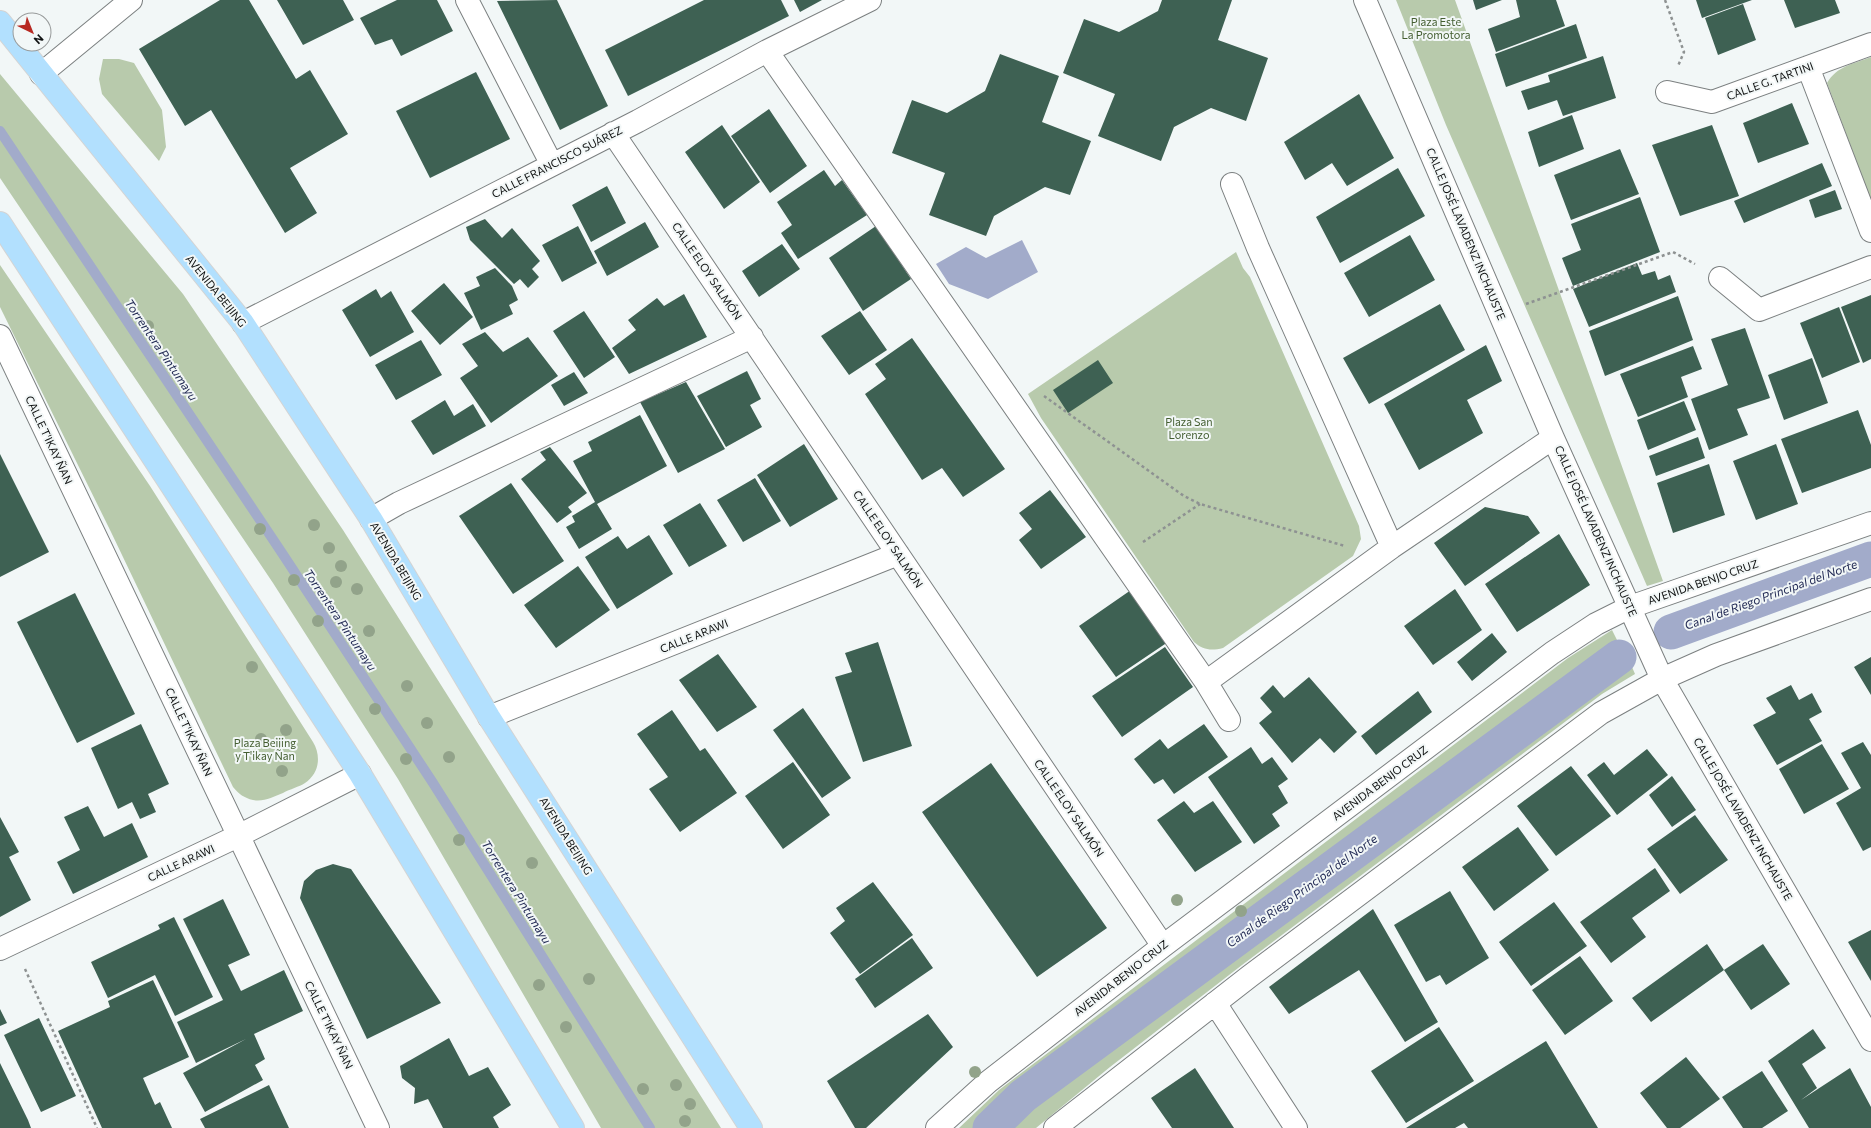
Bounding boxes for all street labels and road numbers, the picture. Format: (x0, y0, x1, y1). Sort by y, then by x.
street label: CALLE G. TARTINI (1725, 59, 1815, 102)
street label: CALLE FRANCISCO SUÁREZ (489, 122, 624, 200)
street label: CALLE JOSÉ LAVADENZ INCHAUSTE (1423, 145, 1510, 322)
street label: CALLE ELOY SALMÓN (670, 219, 746, 322)
street label: AVENIDA BEIJING (183, 252, 249, 330)
street label: CALLE T'IKAY ÑAN (23, 393, 76, 486)
street label: CALLE JOSÉ LAVADENZ INCHAUSTE (1552, 443, 1641, 619)
street label: CALLE ELOY SALMÓN (851, 487, 927, 590)
street label: AVENIDA BEIJING (367, 519, 425, 603)
street label: AVENIDA BENJO CRUZ (1646, 556, 1760, 608)
street label: CALLE ARAWI (658, 616, 730, 655)
street label: CALLE T'IKAY ÑAN (163, 685, 216, 778)
street label: CALLE JOSÉ LAVADENZ INCHAUSTE (1690, 735, 1796, 903)
street label: AVENIDA BENJO CRUZ (1329, 742, 1431, 824)
street label: CALLE ELOY SALMÓN (1032, 756, 1108, 859)
street label: AVENIDA BEIJING (536, 795, 596, 877)
street label: CALLE ARAWI (145, 841, 216, 884)
street label: AVENIDA BENJO CRUZ (1071, 937, 1171, 1019)
street label: CALLE T'IKAY ÑAN (303, 979, 356, 1071)

